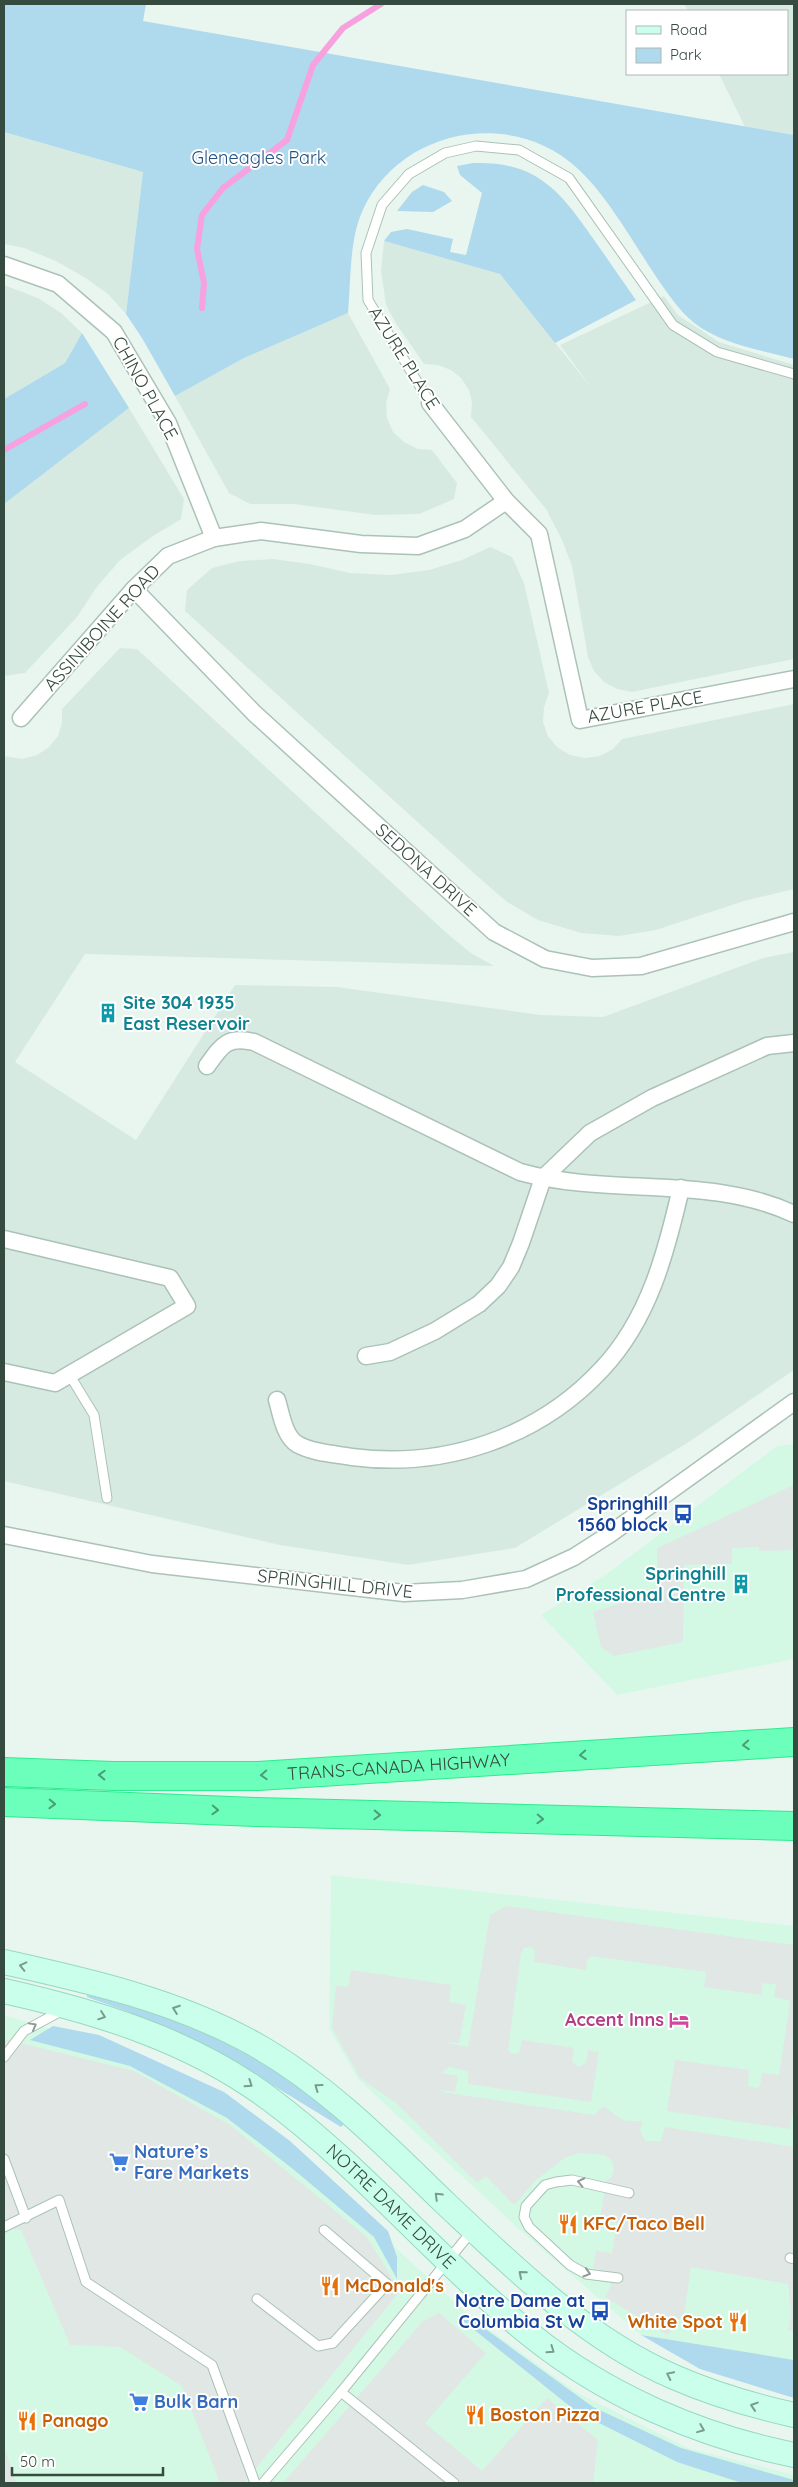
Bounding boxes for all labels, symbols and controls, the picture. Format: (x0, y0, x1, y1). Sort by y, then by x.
legend (626, 10, 788, 75)
text: Road (670, 20, 707, 39)
text: Park (670, 45, 702, 64)
park label: Gleneagles Park (191, 146, 327, 169)
street label: AZURE PLACE (364, 302, 445, 413)
street label: CHINO PLACE (108, 332, 183, 444)
street label: ASSINIBOINE ROAD (39, 560, 165, 696)
street label: AZURE PLACE (585, 685, 705, 728)
street label: SEDONA DRIVE (371, 818, 482, 921)
place label: Site 304 1935 East Reservoir (123, 991, 250, 1035)
building icon: Site 304 1935 East Reservoir (97, 1002, 119, 1024)
place label: Springhill 1560 block (578, 1492, 668, 1536)
bus stop icon: Springhill 1560 block (672, 1503, 694, 1525)
place label: Springhill Professional Centre (556, 1562, 726, 1606)
street label: SPRINGHILL DRIVE (256, 1564, 414, 1603)
building icon: Springhill Professional Centre (730, 1573, 752, 1595)
one-way arrow (741, 1740, 749, 1751)
street label: TRANS-CANADA HIGHWAY (286, 1748, 511, 1785)
one-way arrow (579, 1750, 587, 1761)
one-way arrow (97, 1770, 105, 1780)
one-way arrow (260, 1770, 268, 1781)
one-way arrow (49, 1798, 57, 1809)
one-way arrow (212, 1805, 219, 1815)
one-way arrow (374, 1810, 382, 1820)
one-way arrow (536, 1814, 544, 1825)
one-way arrow (19, 1962, 28, 1972)
one-way arrow (173, 2005, 181, 2015)
place label: Accent Inns (565, 2008, 664, 2031)
hotel icon: Accent Inns (668, 2009, 690, 2031)
one-way arrow (97, 2010, 105, 2020)
one-way arrow (28, 2023, 37, 2033)
one-way arrow (243, 2078, 252, 2088)
one-way arrow (315, 2085, 324, 2093)
street label: NOTRE DAME DRIVE (322, 2139, 461, 2274)
place label: Nature’s Fare Markets (134, 2140, 249, 2184)
supermarket icon: Nature’s Fare Markets (108, 2151, 130, 2173)
one-way arrow (577, 2177, 586, 2188)
one-way arrow (435, 2193, 444, 2202)
place label: KFC/Taco Bell (583, 2212, 705, 2235)
restaurant icon: KFC/Taco Bell (557, 2213, 579, 2235)
one-way arrow (582, 2267, 591, 2277)
one-way arrow (518, 2270, 527, 2279)
place label: McDonald's (345, 2274, 444, 2297)
restaurant icon: McDonald's (319, 2275, 341, 2297)
place label: Notre Dame at Columbia St W (455, 2289, 585, 2333)
bus stop icon: Notre Dame at Columbia St W (589, 2300, 611, 2322)
place label: White Spot (628, 2310, 723, 2333)
restaurant icon: White Spot (727, 2311, 749, 2333)
one-way arrow (546, 2344, 555, 2353)
one-way arrow (666, 2371, 675, 2381)
place label: Bulk Barn (154, 2390, 238, 2413)
supermarket icon: Bulk Barn (128, 2391, 150, 2413)
one-way arrow (751, 2401, 759, 2411)
place label: Boston Pizza (490, 2403, 600, 2426)
restaurant icon: Boston Pizza (464, 2404, 486, 2426)
place label: Panago (42, 2409, 108, 2432)
restaurant icon: Panago (16, 2410, 38, 2432)
one-way arrow (696, 2423, 704, 2433)
scale bar (12, 2444, 164, 2476)
text: 50 m (20, 2452, 55, 2471)

